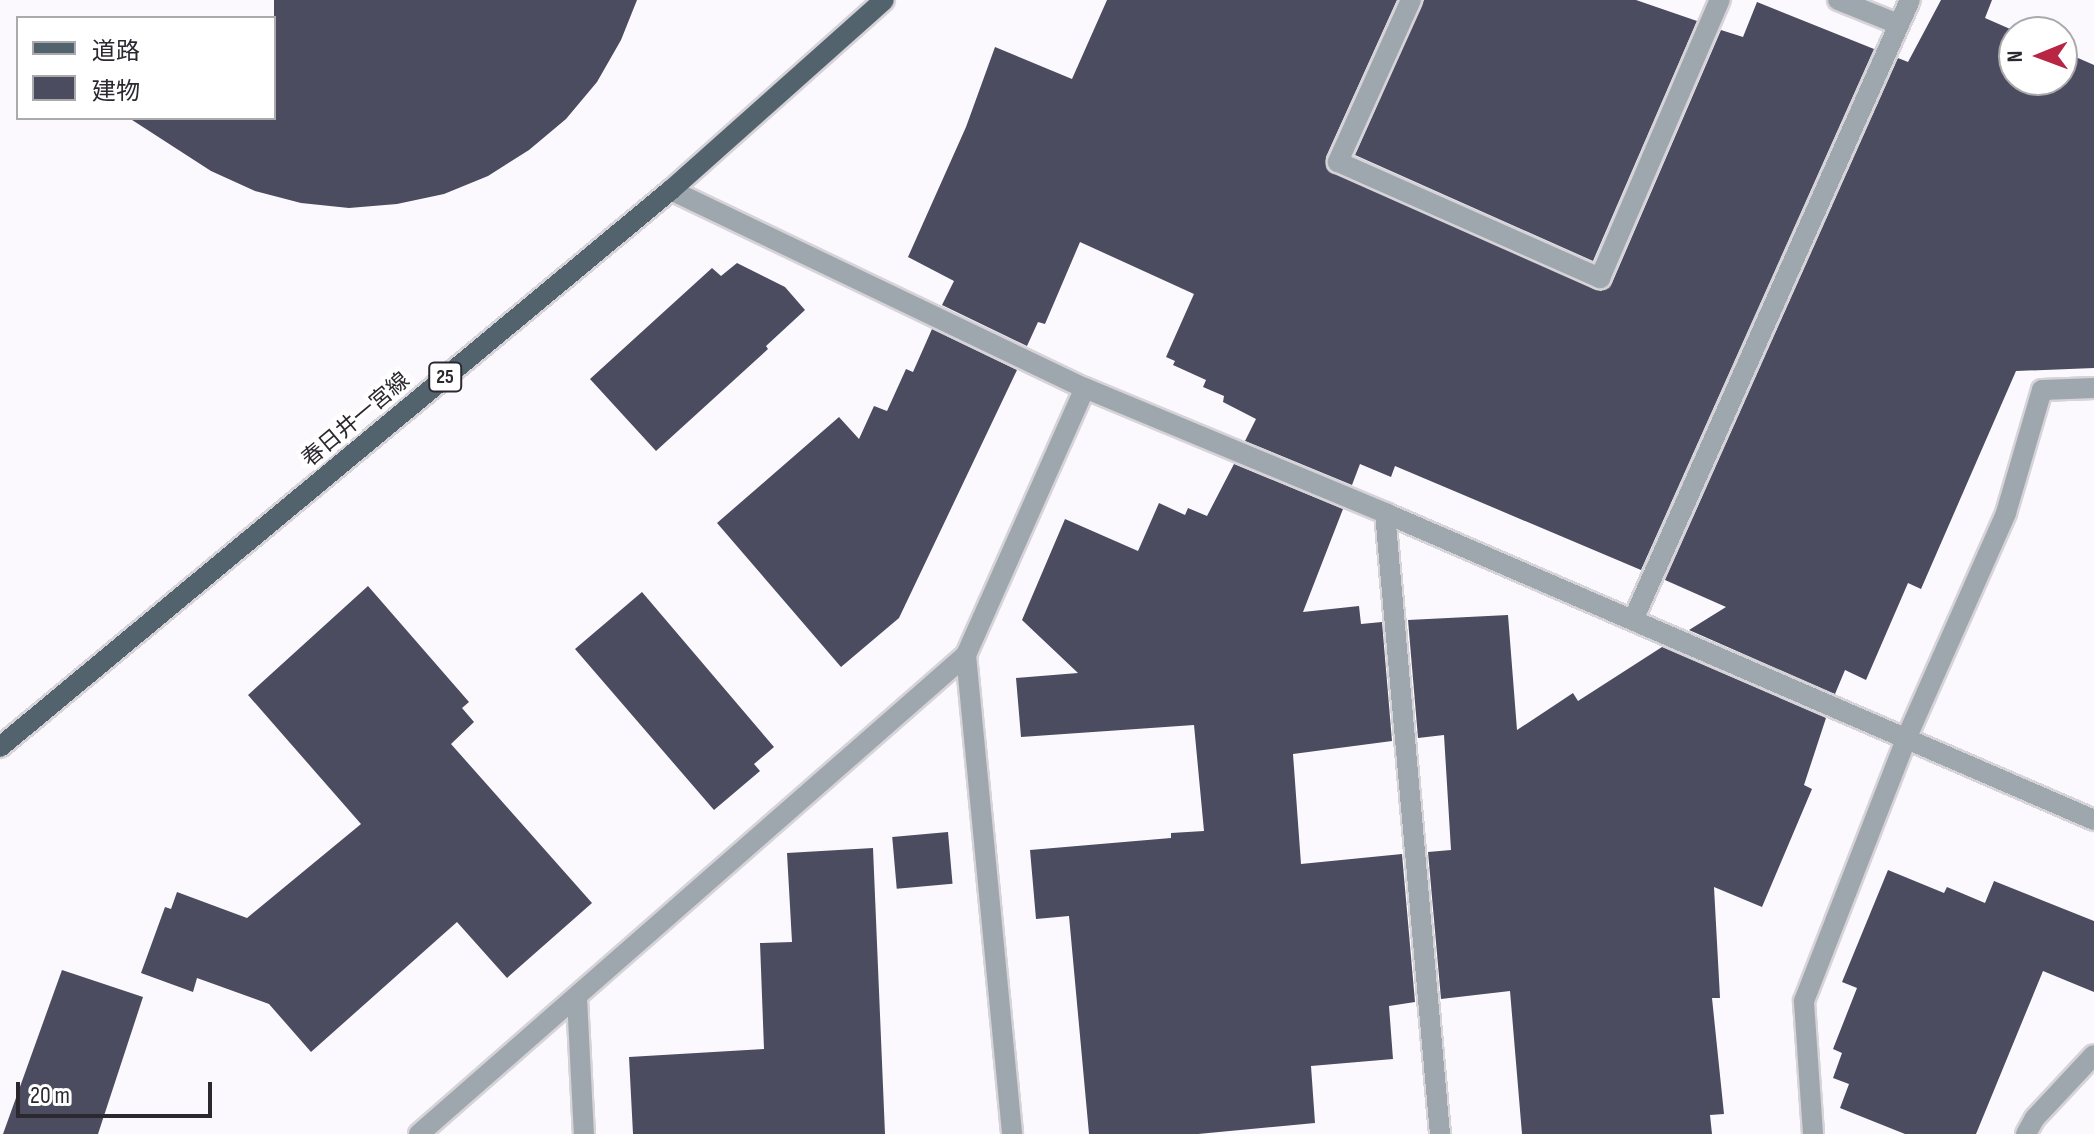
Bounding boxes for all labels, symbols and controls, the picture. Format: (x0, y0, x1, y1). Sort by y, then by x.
legend (16, 16, 276, 120)
north arrow (1998, 16, 2078, 96)
text: 道路 (92, 37, 140, 66)
text: N (2002, 50, 2029, 63)
text: 建物 (92, 77, 140, 106)
road number: 25 (427, 361, 463, 393)
street label: 春日井一宮線 (297, 367, 415, 473)
scale bar (20, 1066, 216, 1116)
text: 20 m (30, 1081, 70, 1110)

